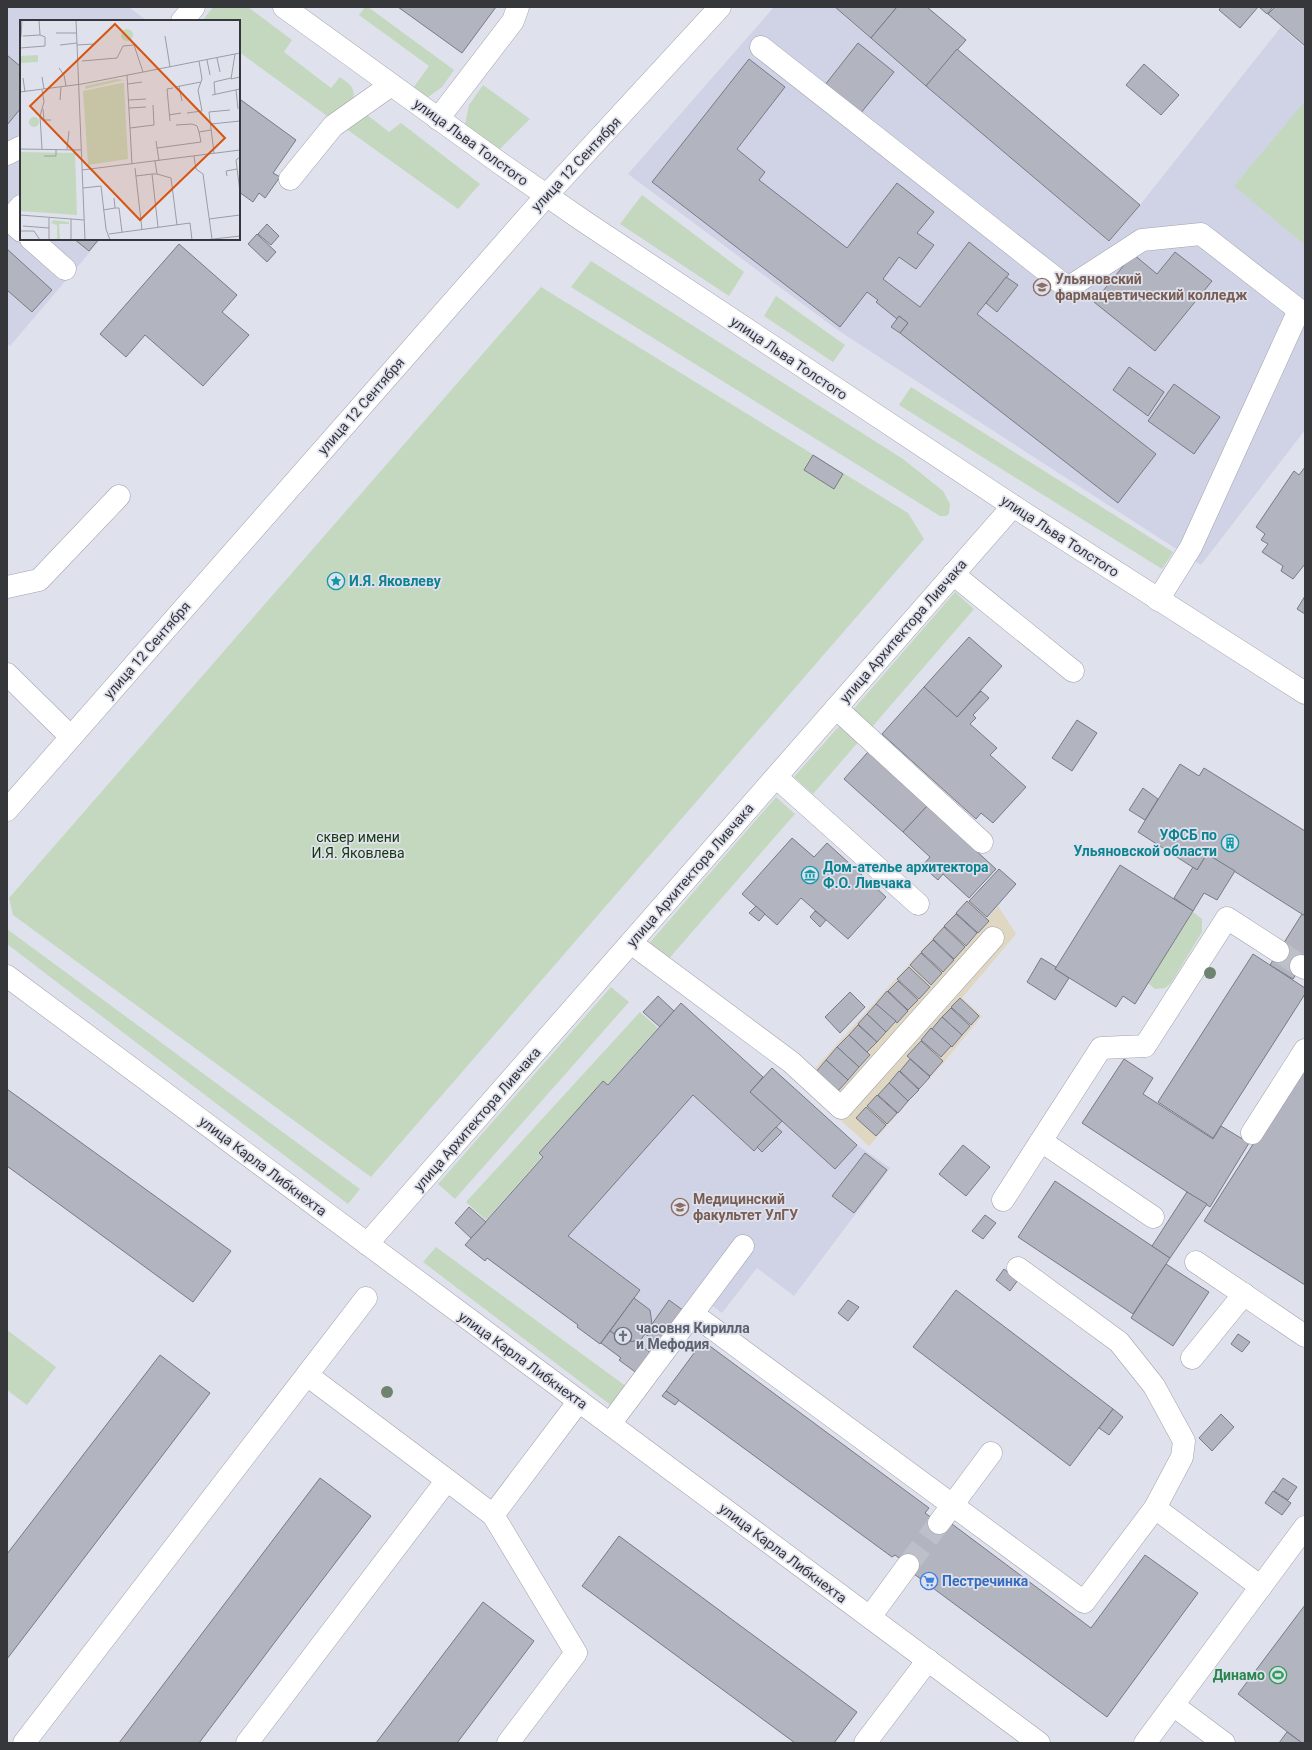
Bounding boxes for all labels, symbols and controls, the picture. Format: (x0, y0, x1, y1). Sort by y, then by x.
inset map (20, 20, 240, 240)
street label: улица Льва Толстого (411, 95, 531, 189)
street label: улица 12 Сентября (528, 113, 624, 215)
place label: Ульяновский фaрмацевтический колледж (1055, 271, 1247, 303)
school or university icon: Ульяновский фaрмацевтический колледж (1032, 277, 1052, 297)
street label: улица Льва Толстого (728, 313, 850, 403)
street label: улица 12 Сентября (315, 354, 407, 458)
street label: улица Льва Толстого (998, 492, 1122, 580)
street label: улица Архитектора Ливчака (836, 556, 970, 706)
place icon: И.Я. Яковлеву (326, 571, 346, 591)
place label: И.Я. Яковлеву (349, 573, 442, 589)
street label: улица 12 Сентября (101, 598, 193, 702)
street label: улица Архитектора Ливчака (623, 800, 757, 950)
place label: УФСБ по Ульяновской области (1073, 827, 1217, 859)
park label: сквер имени И.Я. Яковлева (311, 829, 405, 861)
building icon: УФСБ по Ульяновской области (1220, 833, 1240, 853)
place label: Дом-ателье архитектора Ф.О. Ливчака (823, 859, 989, 891)
museum icon: Дом-ателье архитектора Ф.О. Ливчака (800, 865, 820, 885)
street label: улица Архитектора Ливчака (410, 1044, 544, 1194)
street label: улица Карла Либкнехта (196, 1113, 330, 1219)
place label: Медицинский факультет УлГУ (693, 1191, 798, 1223)
school or university icon: Медицинский факультет УлГУ (670, 1197, 690, 1217)
street label: улица Карла Либкнехта (455, 1308, 591, 1412)
place label: часовня Кирилла и Мефодия (636, 1320, 750, 1352)
church icon: часовня Кирилла и Мефодия (613, 1326, 633, 1346)
street label: улица Карла Либкнехта (716, 1500, 850, 1606)
supermarket icon: Пестречинка (919, 1571, 939, 1591)
place label: Пестречинка (942, 1573, 1029, 1589)
sports icon: Динамо (1268, 1665, 1288, 1685)
place label: Динамо (1213, 1667, 1265, 1683)

